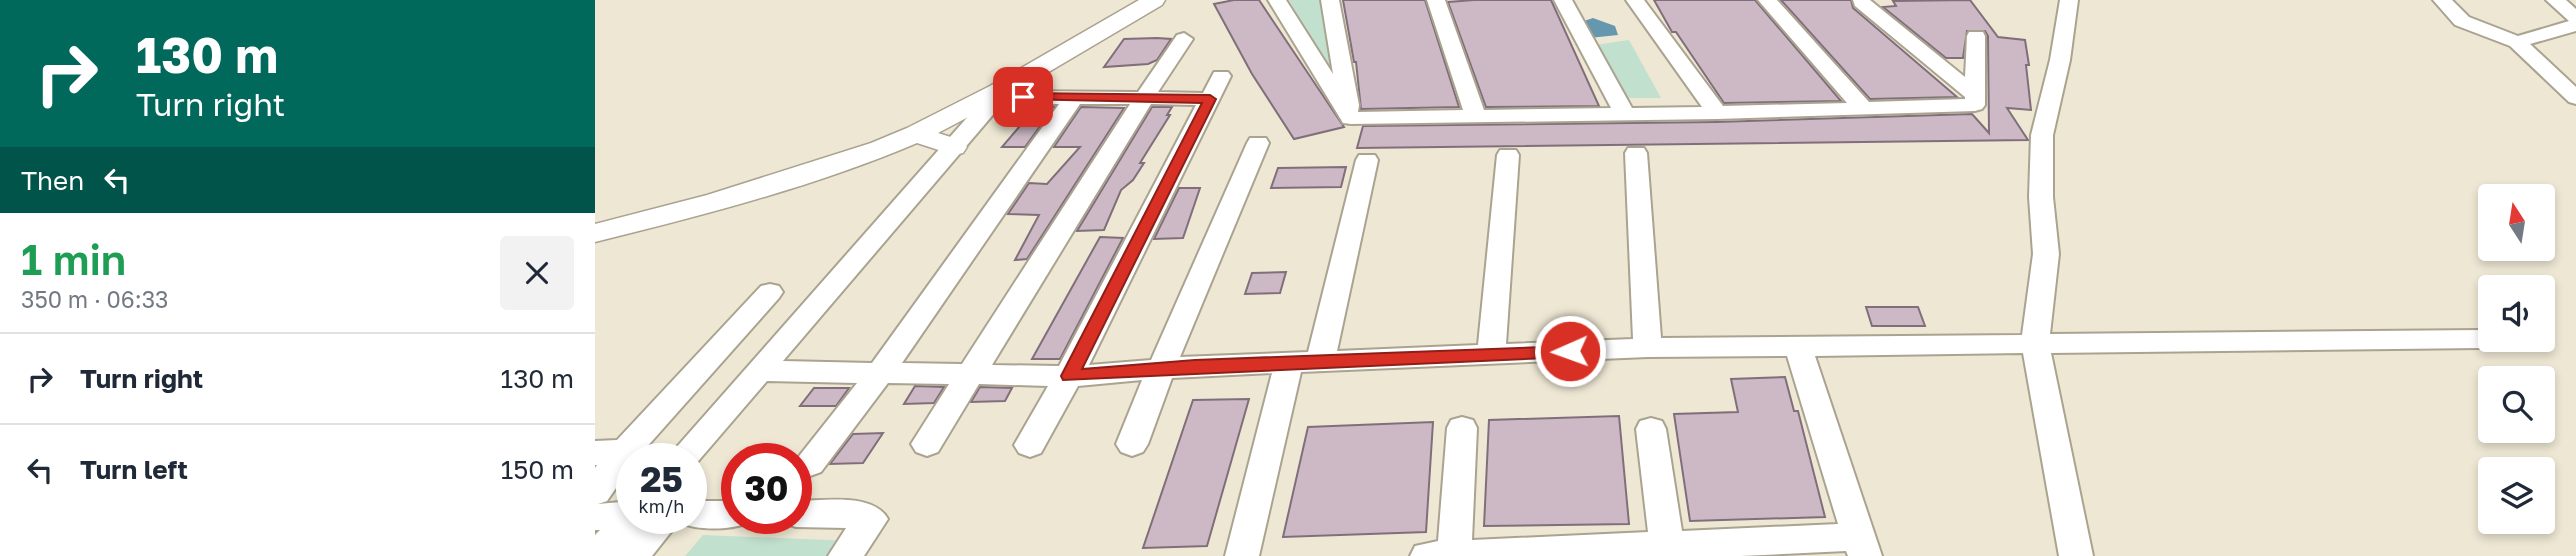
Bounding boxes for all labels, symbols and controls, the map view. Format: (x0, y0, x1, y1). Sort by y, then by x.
text: 130 m (136, 25, 278, 84)
icon: right (21, 28, 112, 119)
pin (993, 67, 1053, 127)
icon: arrive (1004, 78, 1042, 116)
text: Turn right (136, 85, 285, 123)
icon: left (98, 161, 136, 199)
text: Then (21, 165, 84, 196)
north arrow (2478, 184, 2555, 261)
map controls (2478, 184, 2555, 534)
text: 1 min (21, 234, 126, 284)
button: close (500, 236, 574, 310)
button: sound (2478, 275, 2555, 352)
text: 350 m · 06:33 (21, 285, 169, 313)
position arrow (1533, 314, 1607, 388)
icon: right (21, 360, 59, 398)
text: Turn right (80, 363, 203, 394)
text: 130 m (501, 363, 574, 394)
button: search (2478, 366, 2555, 443)
speed limit sign: 30 (721, 443, 812, 534)
icon: left (21, 451, 59, 489)
text: Turn left (80, 454, 188, 485)
text: 150 m (501, 454, 574, 485)
button: layers (2478, 457, 2555, 534)
text: 25 (640, 458, 683, 500)
text: km/h (639, 495, 684, 517)

